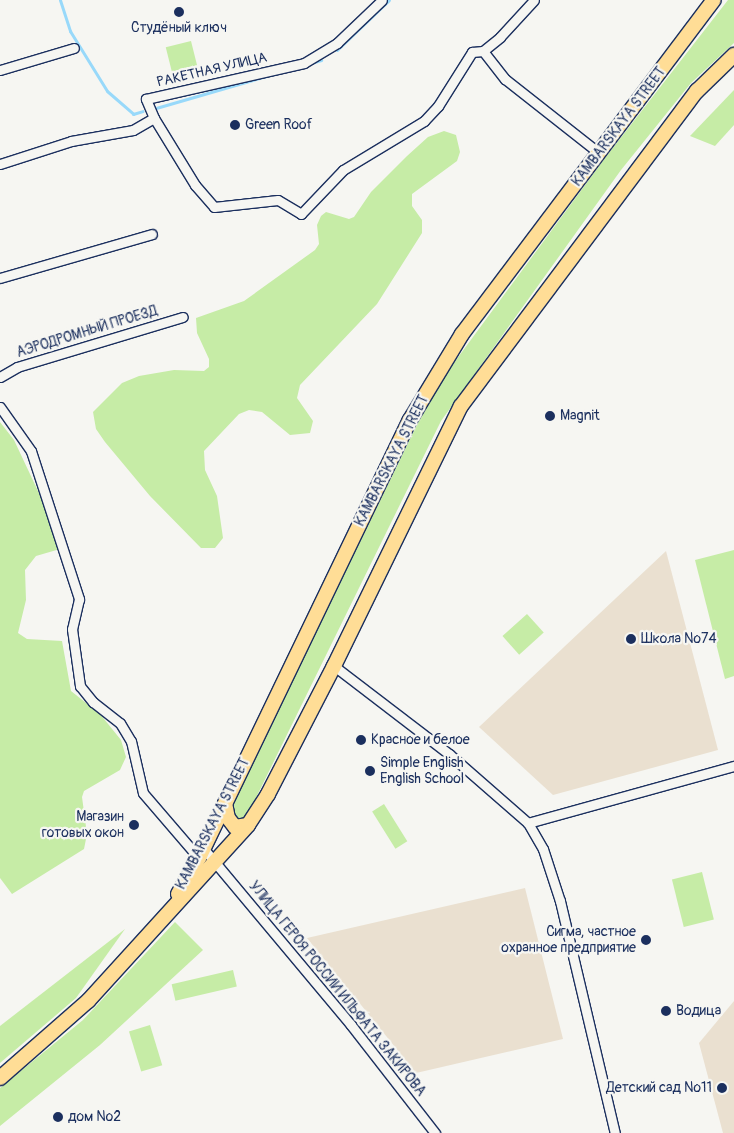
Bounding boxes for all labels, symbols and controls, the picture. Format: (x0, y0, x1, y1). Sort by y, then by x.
marker: Студёный ключ (173, 6, 185, 18)
place label: Студёный ключ (131, 20, 227, 36)
street label: РАКЕТНАЯ УЛИЦА (155, 49, 269, 91)
street label: KAMBARSKAYA STREET (569, 64, 669, 190)
place label: Green Roof (245, 117, 312, 133)
marker: Green Roof (229, 119, 241, 131)
street label: АЭРОДРОМНЫЙ ПРОЕЗД (15, 303, 159, 361)
street label: KAMBARSKAYA STREET (352, 393, 432, 529)
place label: Magnit (560, 408, 600, 424)
marker: Magnit (544, 410, 556, 422)
place label: Школа №74 (641, 631, 717, 647)
marker: Школа №74 (625, 633, 637, 645)
place label: Красное и белое (371, 732, 470, 748)
marker: Красное и белое (355, 734, 367, 746)
place label: Simple English English School (380, 755, 464, 788)
street label: KAMBARSKAYA STREET (173, 756, 253, 892)
marker: Simple English English School (364, 765, 376, 777)
place label: Магазин готовых окон (42, 809, 124, 842)
marker: Магазин готовых окон (128, 819, 140, 831)
street label: УЛИЦА ГЕРОЯ РОССИИ ИЛЬФАТА ЗАКИРОВА (245, 878, 429, 1100)
place label: Сигма, частное охранное предприятие (501, 924, 636, 956)
marker: Сигма, частное охранное предприятие (640, 934, 652, 946)
place label: Водица (676, 1003, 721, 1019)
marker: Водица (660, 1005, 672, 1017)
place label: Детский сад №11 (606, 1080, 712, 1096)
marker: Детский сад №11 (716, 1082, 728, 1094)
place label: дом №2 (68, 1109, 121, 1125)
marker: дом №2 (52, 1111, 64, 1123)

